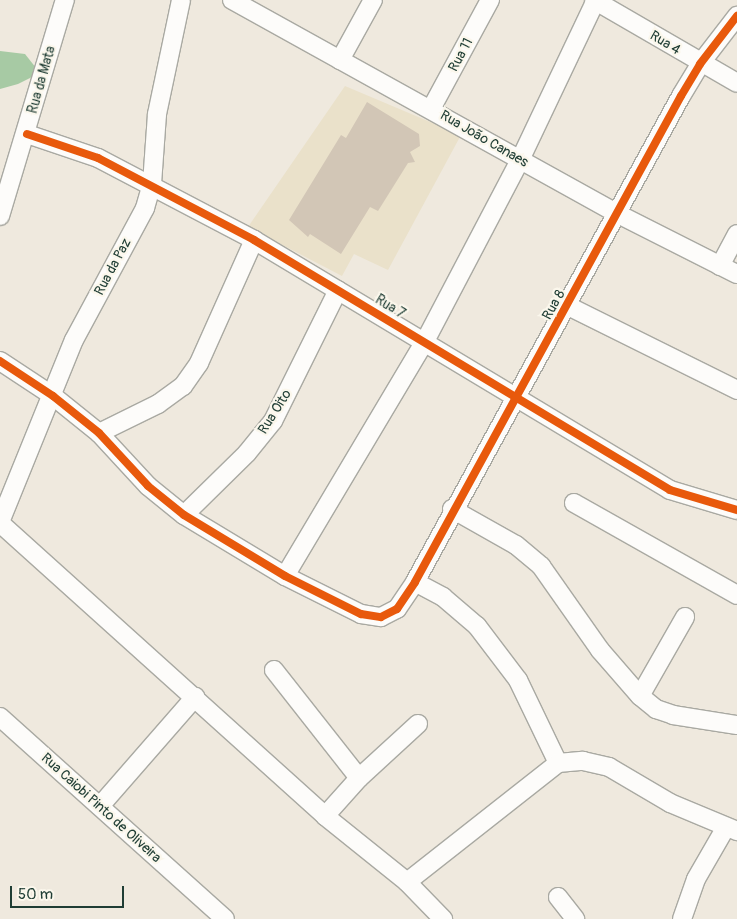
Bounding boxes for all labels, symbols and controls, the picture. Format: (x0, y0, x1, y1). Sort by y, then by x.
street label: Rua 4 (647, 27, 683, 59)
street label: Rua 11 (445, 35, 477, 75)
street label: Rua da Mata (24, 44, 60, 116)
street label: Rua João Canaes (437, 107, 531, 171)
street label: Rua da Paz (91, 236, 135, 298)
street label: Rua 8 (539, 287, 569, 323)
street label: Rua 7 (372, 291, 408, 323)
street label: Rua Oito (255, 387, 295, 437)
street label: Rua Caiobi Pinto de Oliveira (38, 750, 164, 866)
scale bar (12, 876, 126, 908)
text: 50 m (18, 885, 53, 904)

